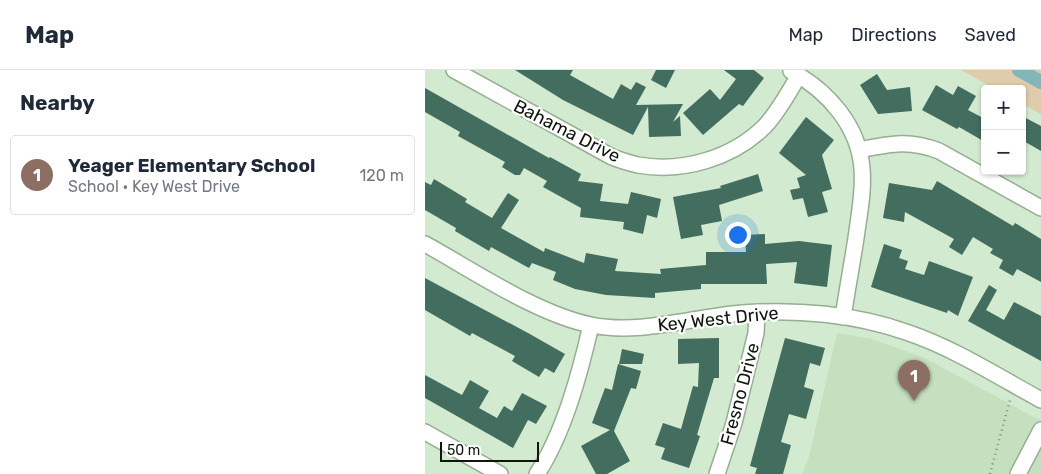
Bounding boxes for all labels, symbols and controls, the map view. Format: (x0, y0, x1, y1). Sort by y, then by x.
text: Map (25, 21, 74, 49)
text: Map (788, 24, 823, 46)
text: Directions (851, 24, 937, 46)
text: Saved (965, 24, 1016, 46)
map controls (981, 85, 1026, 175)
button: + (981, 85, 1026, 130)
text: Nearby (20, 90, 95, 115)
street label: Bahama Drive (510, 95, 624, 167)
button: − (981, 130, 1026, 175)
text: Yeager Elementary School (68, 154, 316, 177)
text: 1 (33, 166, 41, 185)
text: 120 m (359, 166, 404, 185)
text: School · Key West Drive (68, 177, 240, 196)
your location (725, 222, 751, 248)
street label: Key West Drive (656, 302, 780, 336)
street label: Fresno Drive (716, 340, 764, 448)
pin: 1 (898, 360, 930, 401)
scale bar (440, 439, 539, 462)
text: 50 m (447, 442, 480, 459)

